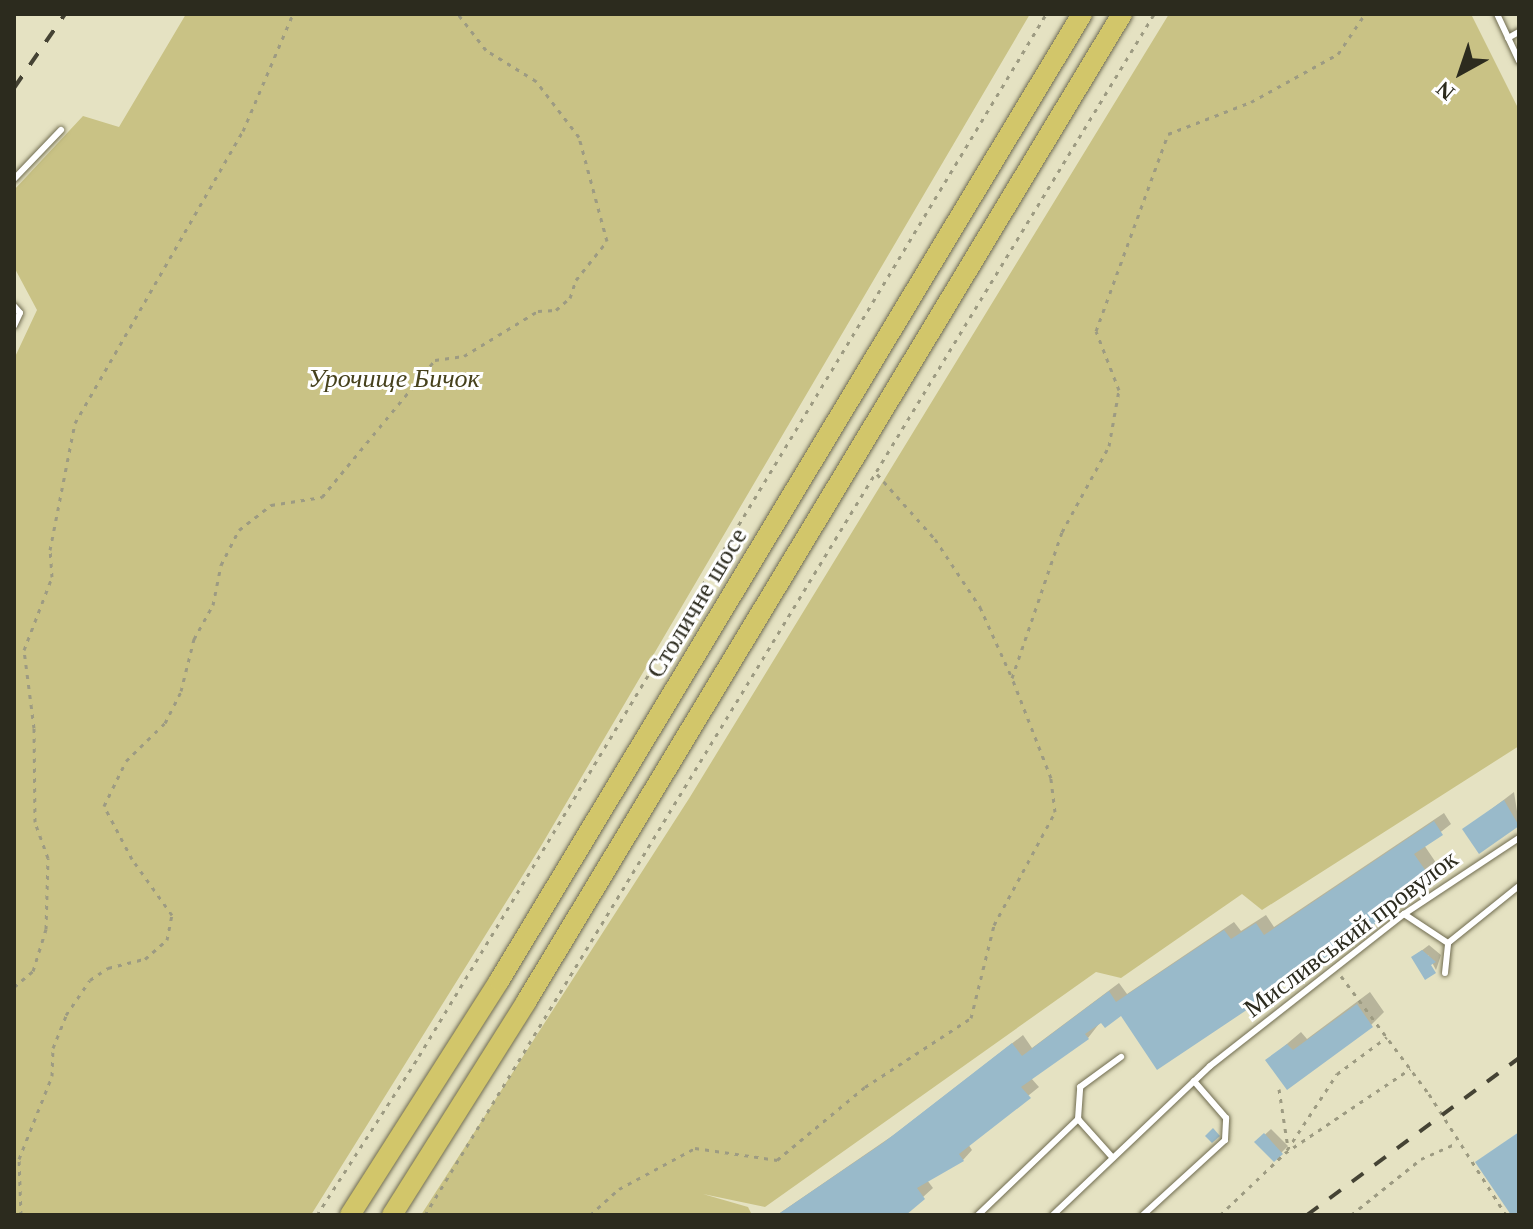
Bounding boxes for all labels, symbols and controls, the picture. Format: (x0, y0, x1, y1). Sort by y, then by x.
north arrow (1421, 32, 1501, 112)
text: N (1431, 76, 1459, 105)
park label: Урочище Бичок (308, 363, 480, 395)
street label: Столичне шосе (640, 522, 754, 684)
street label: Мисливський провулок (1238, 843, 1464, 1025)

